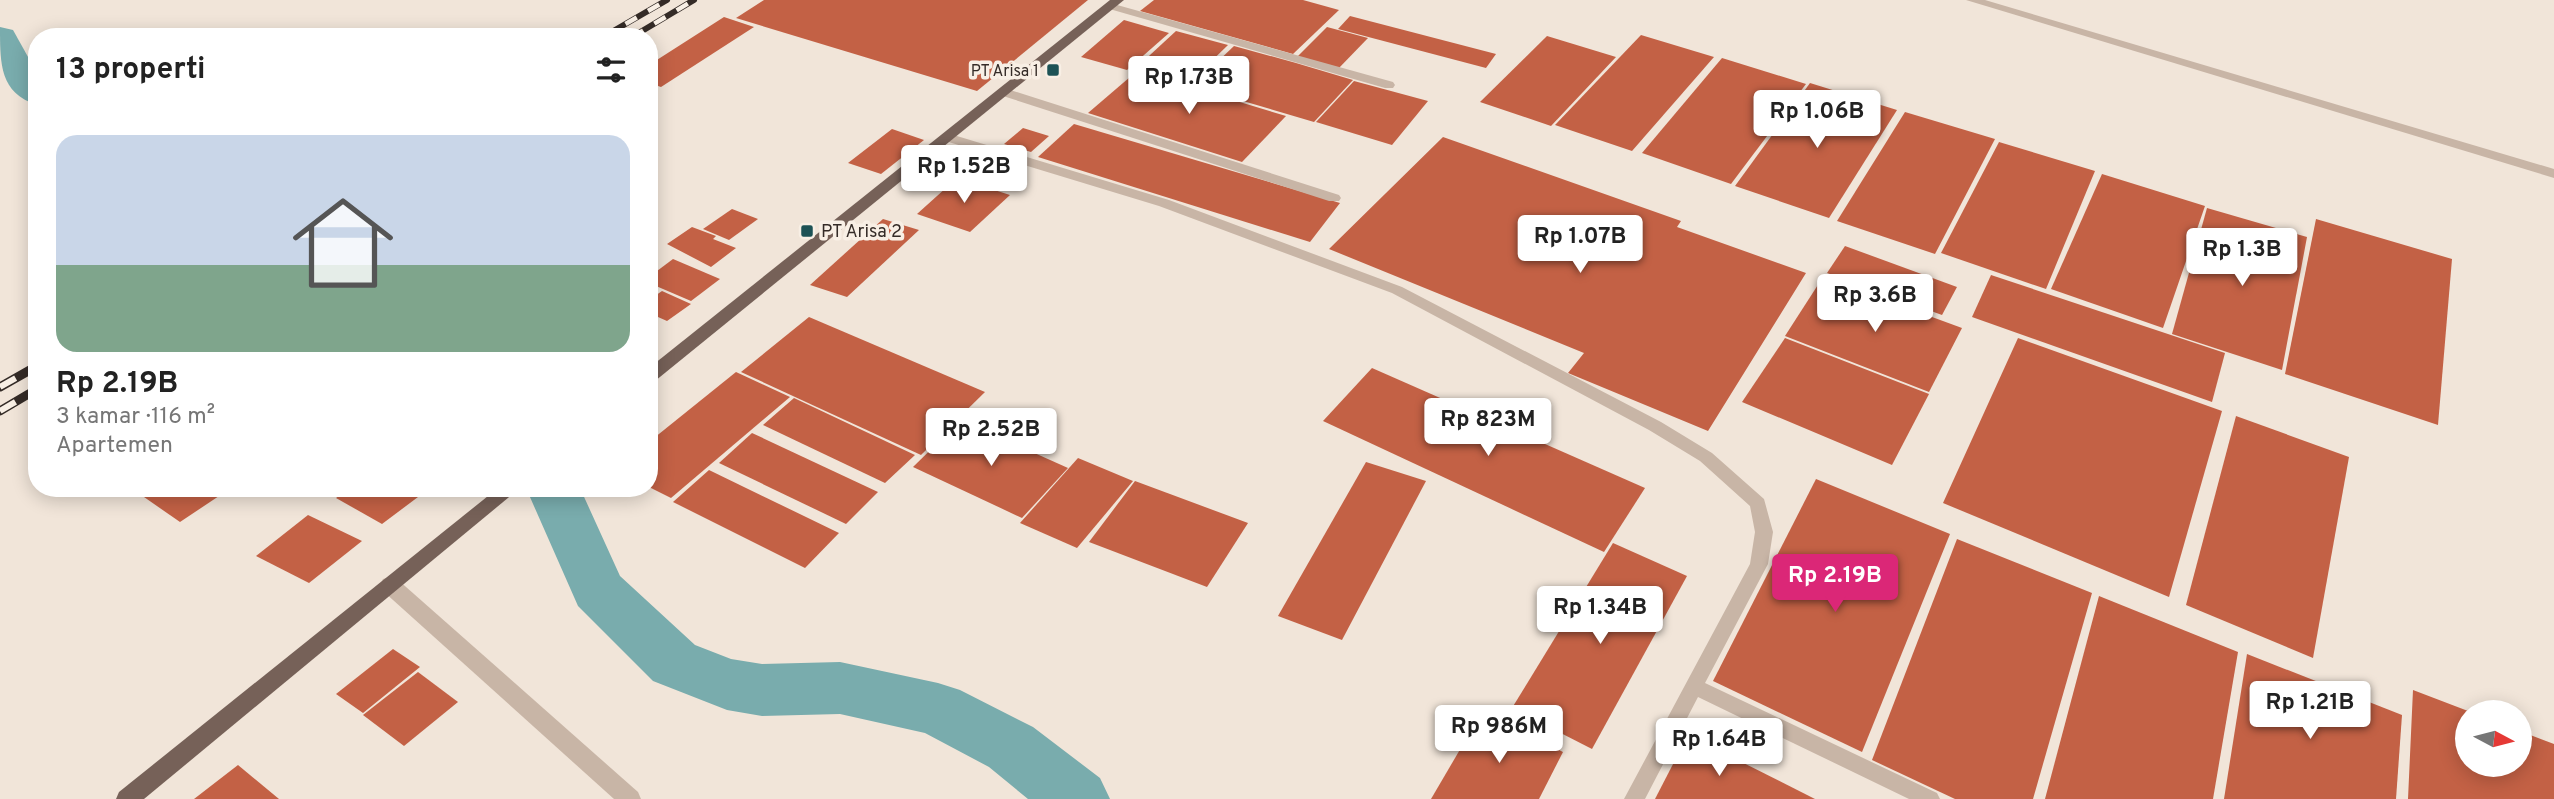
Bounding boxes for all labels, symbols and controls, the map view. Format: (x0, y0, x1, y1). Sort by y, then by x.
icon: filters (592, 51, 630, 89)
text: 13 properti (56, 52, 206, 89)
pin: Rp 1.73B (1117, 57, 1261, 116)
place label: PT Arisa 1 (971, 62, 1039, 82)
marker: PT Arisa 1 (1045, 62, 1061, 78)
text: Rp 1.73B (1144, 64, 1234, 93)
pin: Rp 1.06B (1745, 90, 1889, 150)
text: Rp 1.06B (1770, 98, 1864, 127)
pin: Rp 1.52B (892, 146, 1036, 205)
text: Rp 1.52B (917, 153, 1011, 182)
icon: home (280, 180, 406, 306)
pin: Rp 1.07B (1508, 216, 1652, 275)
place label: PT Arisa 2 (821, 221, 902, 244)
marker: PT Arisa 2 (799, 223, 815, 239)
text: Rp 1.07B (1534, 223, 1626, 252)
pin: Rp 1.3B (2177, 229, 2307, 288)
text: Rp 1.3B (2202, 236, 2282, 265)
pin: Rp 3.6B (1810, 274, 1940, 334)
text: Rp 3.6B (1833, 282, 1917, 311)
text: Rp 2.19B (56, 366, 178, 403)
pin: Rp 823M (1423, 398, 1553, 458)
text: 3 kamar · 116 m² (56, 403, 215, 432)
text: Rp 823M (1440, 406, 1536, 435)
pin: Rp 2.52B (919, 408, 1063, 468)
text: Rp 2.52B (942, 416, 1040, 445)
text: Apartemen (56, 432, 173, 461)
pin: Rp 2.19B (1763, 554, 1907, 614)
text: Rp 2.19B (1788, 562, 1882, 591)
pin: Rp 1.34B (1528, 586, 1672, 646)
text: Rp 1.34B (1553, 594, 1647, 623)
pin: Rp 1.21B (2238, 682, 2382, 741)
text: Rp 1.21B (2266, 689, 2354, 718)
north arrow (2455, 700, 2532, 777)
map controls (2455, 700, 2532, 777)
pin: Rp 986M (1434, 706, 1564, 765)
text: Rp 986M (1451, 713, 1547, 742)
pin: Rp 1.64B (1647, 718, 1791, 778)
text: Rp 1.64B (1672, 726, 1766, 755)

